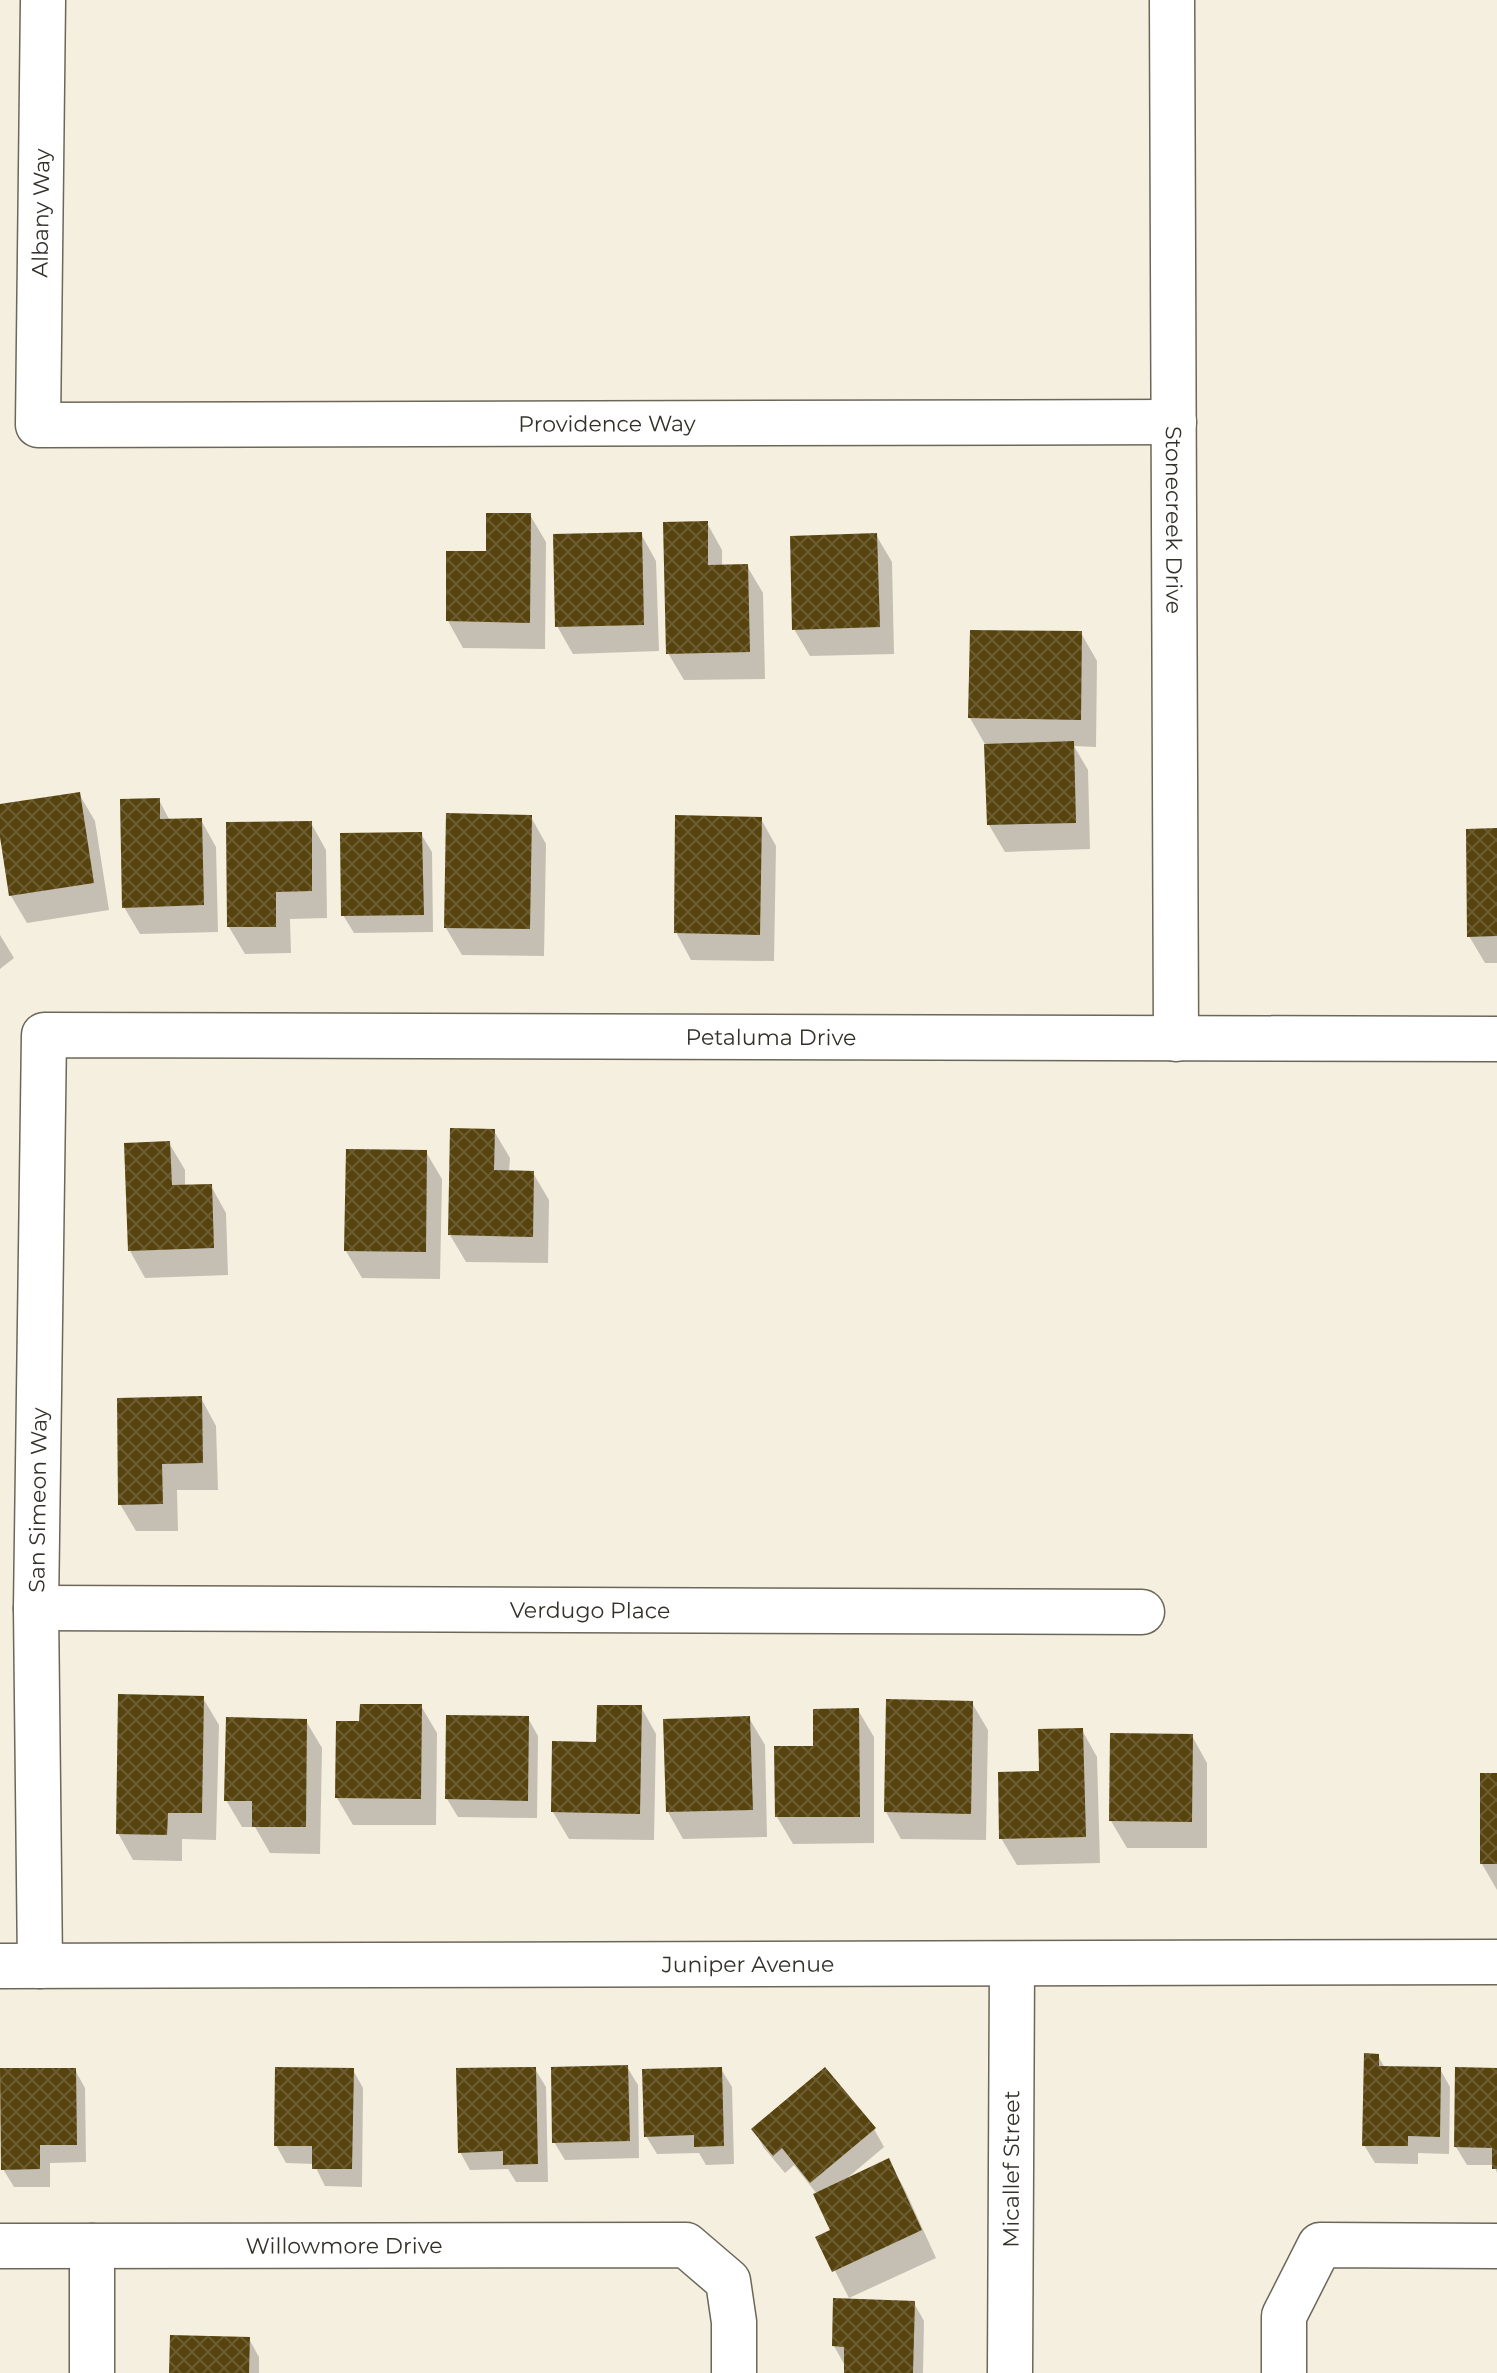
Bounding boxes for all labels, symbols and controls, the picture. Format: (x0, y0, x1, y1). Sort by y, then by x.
street label: Albany Way (26, 148, 56, 278)
street label: Providence Way (518, 410, 696, 437)
street label: Stonecreek Drive (1160, 426, 1188, 614)
street label: Petaluma Drive (685, 1023, 856, 1051)
street label: San Simeon Way (23, 1407, 52, 1593)
street label: Verdugo Place (510, 1596, 670, 1624)
street label: Juniper Avenue (661, 1950, 834, 1978)
street label: Micallef Street (997, 2090, 1025, 2248)
street label: Willowmore Drive (245, 2232, 443, 2259)

